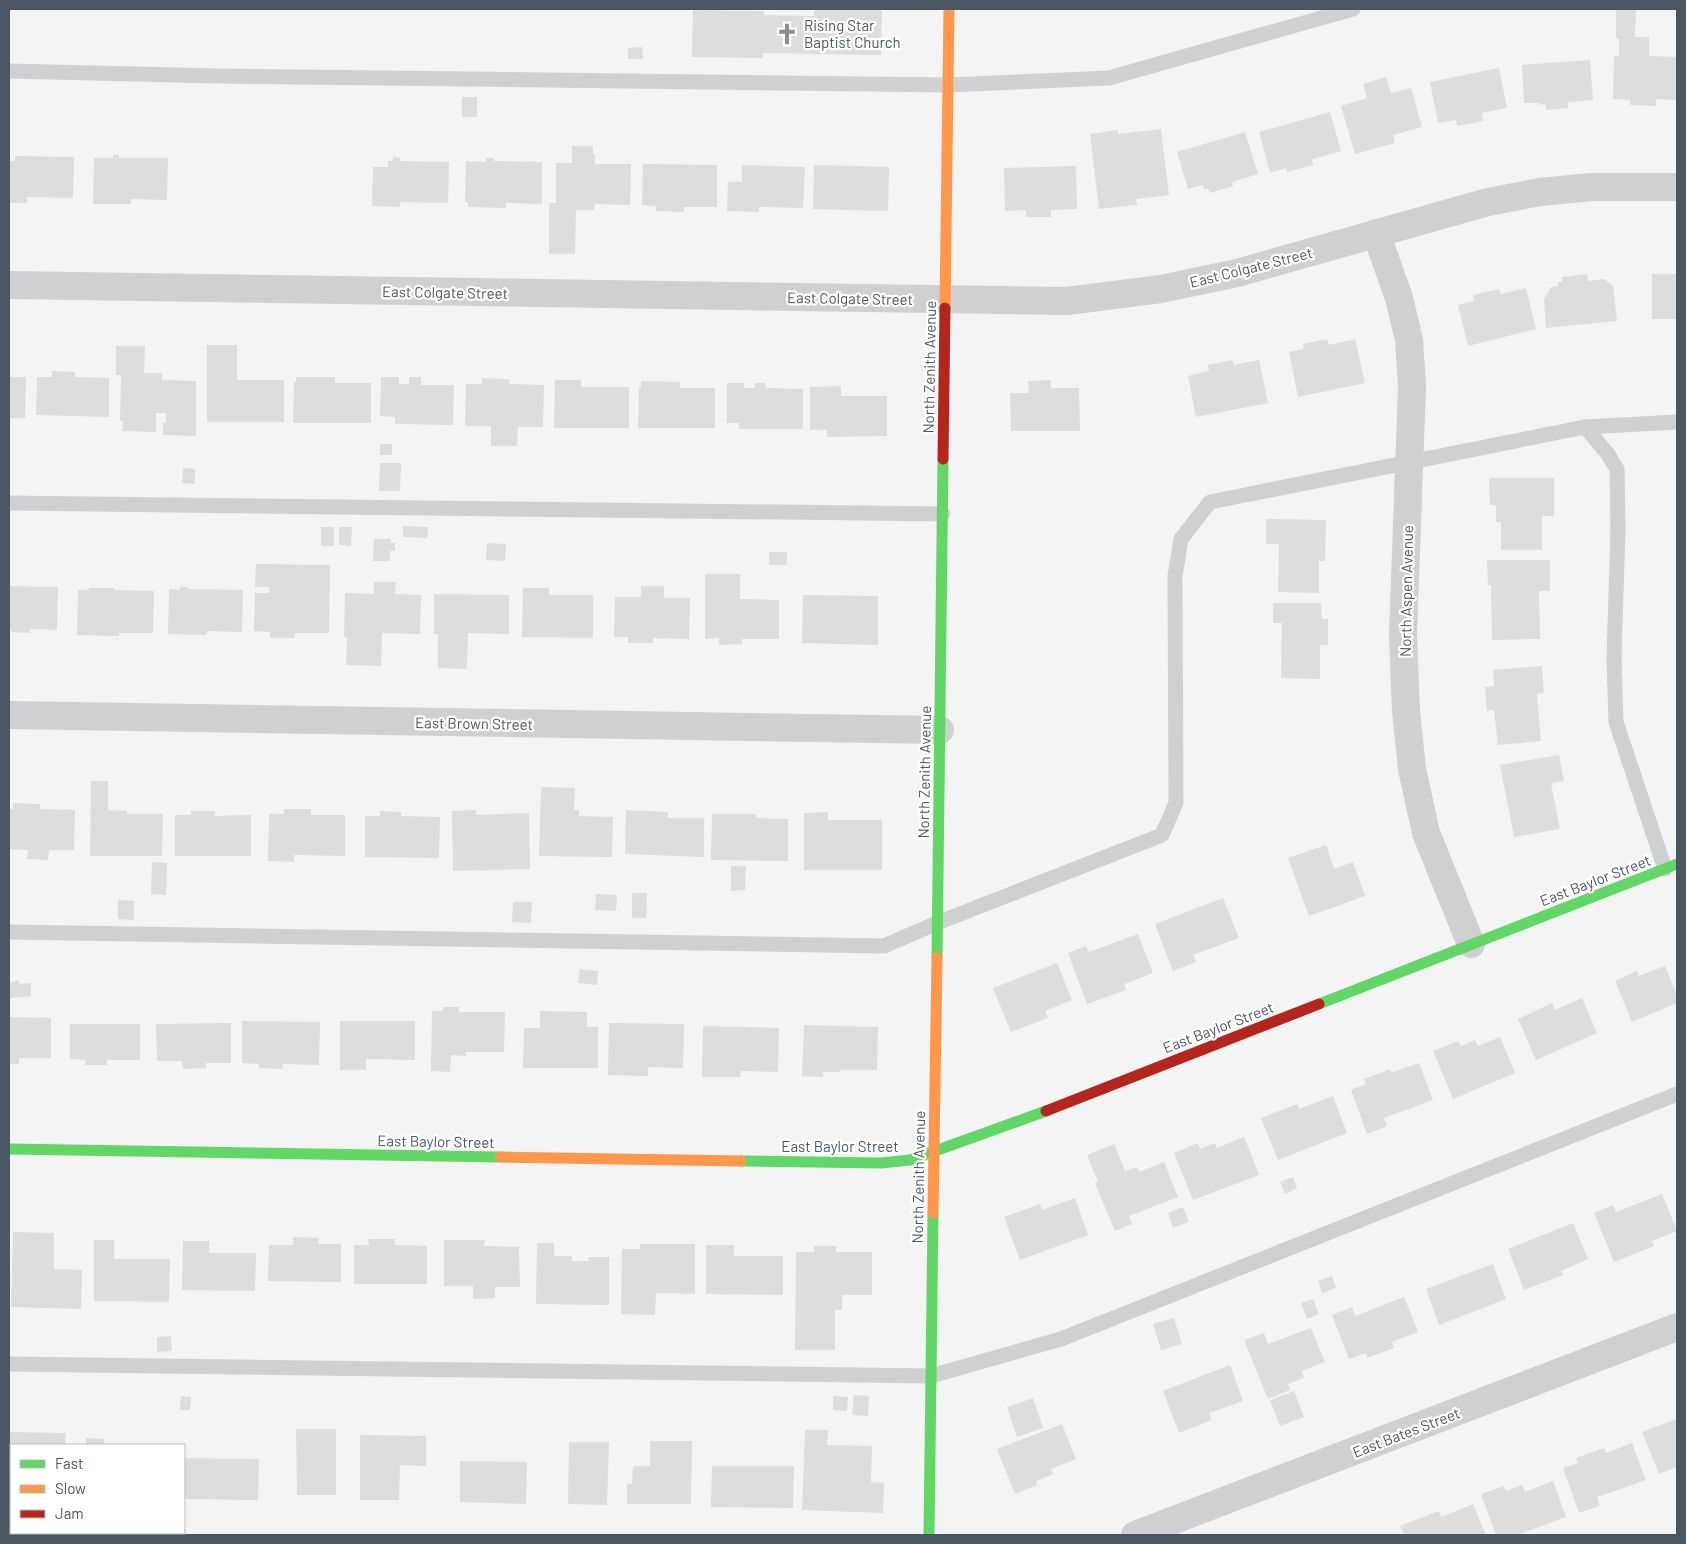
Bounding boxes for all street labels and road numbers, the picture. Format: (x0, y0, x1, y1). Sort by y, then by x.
street label: East Colgate Street (1188, 243, 1314, 291)
street label: East Colgate Street (382, 282, 508, 302)
street label: East Colgate Street (787, 288, 913, 308)
street label: North Zenith Avenue (919, 300, 939, 434)
street label: North Aspen Avenue (1396, 525, 1416, 657)
street label: North Zenith Avenue (914, 705, 934, 839)
street label: East Brown Street (415, 713, 533, 733)
street label: East Baylor Street (1537, 851, 1653, 909)
street label: East Baylor Street (1160, 998, 1276, 1056)
street label: North Zenith Avenue (908, 1110, 928, 1244)
street label: East Baylor Street (377, 1131, 495, 1151)
street label: East Baylor Street (781, 1137, 899, 1155)
street label: East Bates Street (1350, 1403, 1462, 1461)

